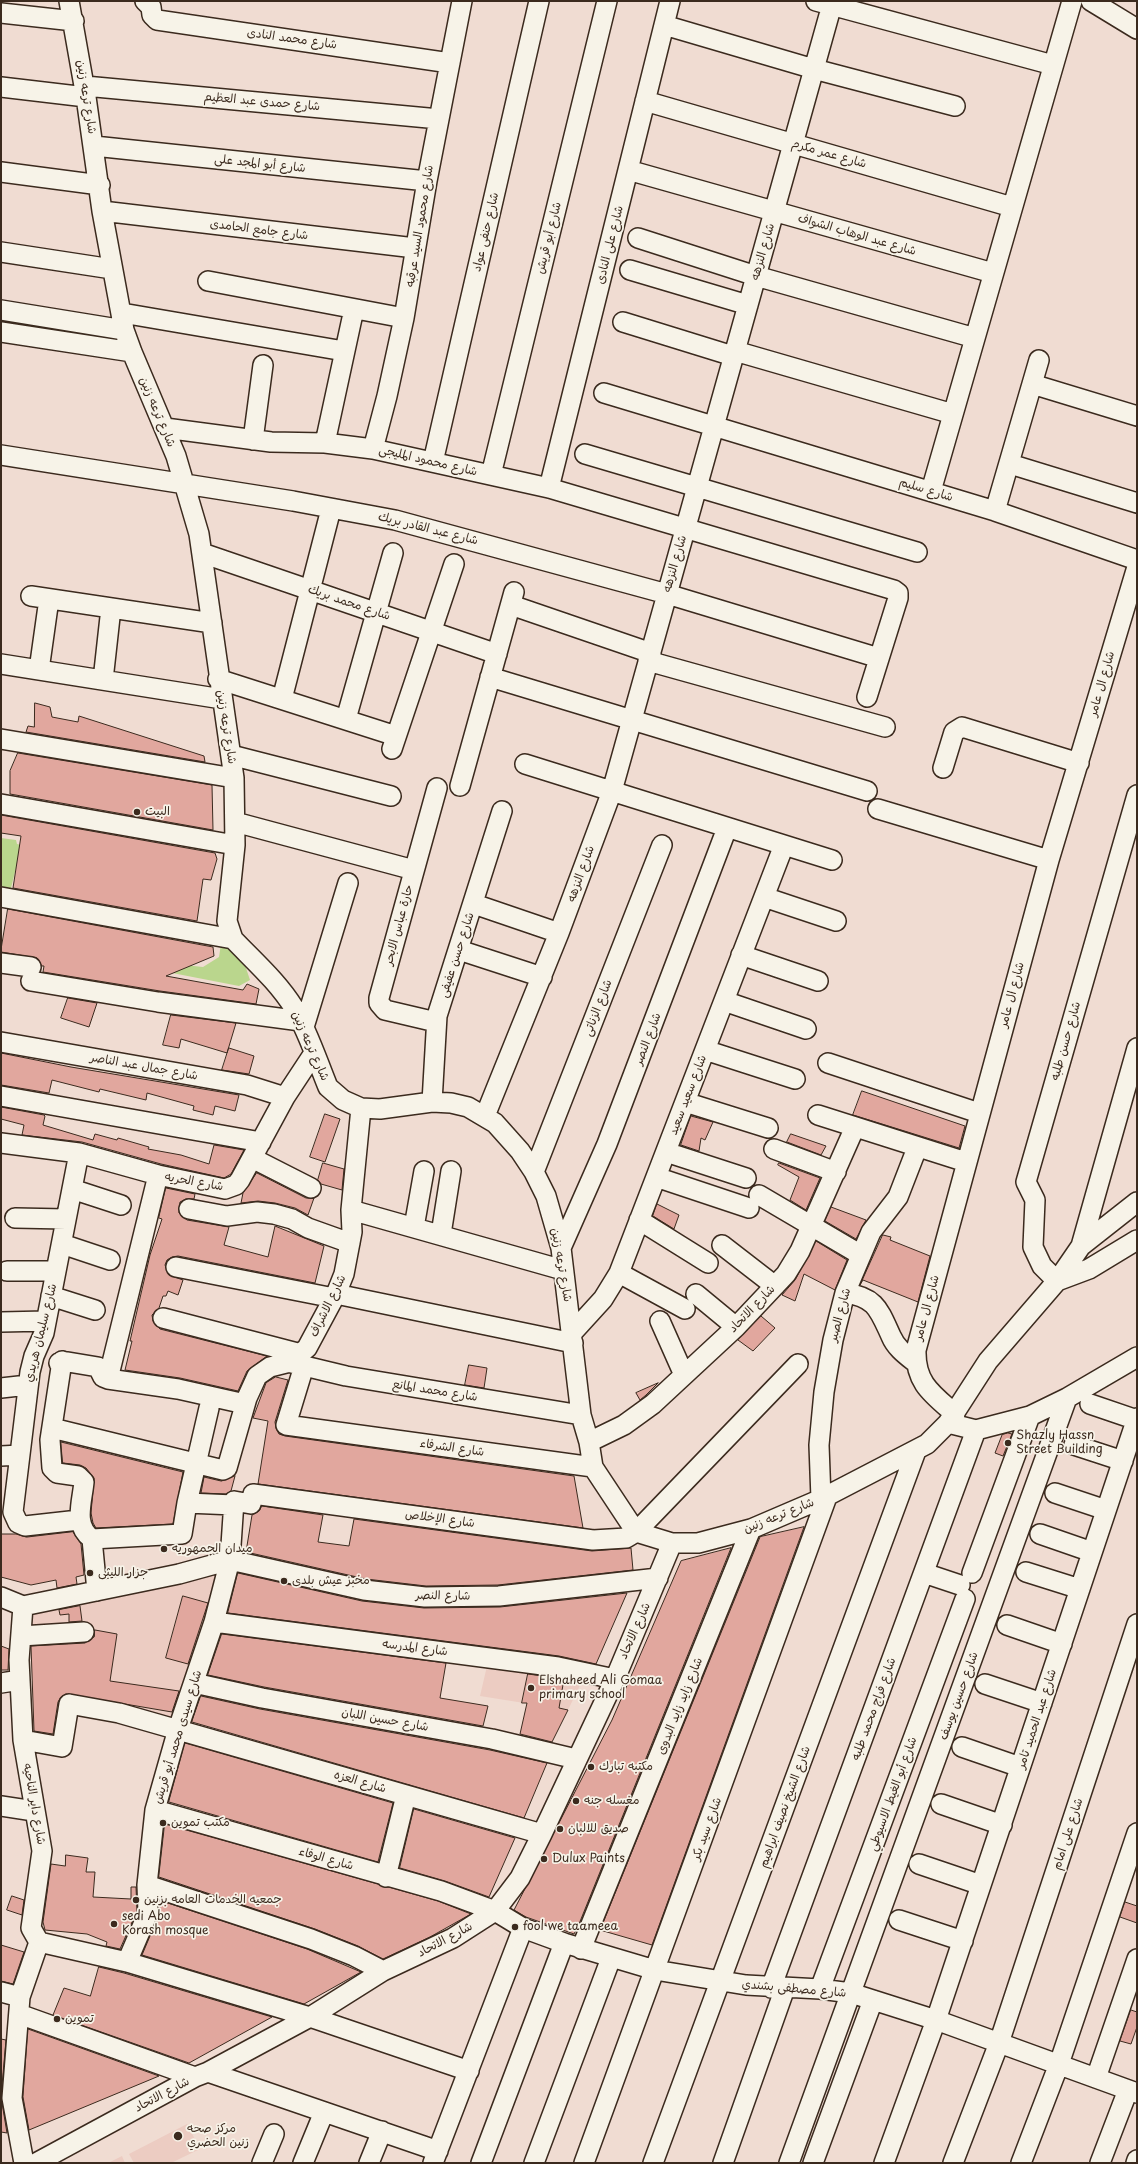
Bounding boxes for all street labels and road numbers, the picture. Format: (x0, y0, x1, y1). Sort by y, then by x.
street label: شارع محمد النادى (246, 26, 338, 52)
street label: شارع ترعه زنين (73, 59, 99, 135)
street label: شارع حمدى عبد العظيم (203, 90, 321, 114)
street label: شارع عمر مكرم (790, 136, 868, 172)
street label: شارع أبو المجد على (214, 152, 306, 176)
street label: شارع محمود السيد عرقبه (403, 164, 437, 288)
street label: شارع حنفى عواد (470, 191, 502, 273)
street label: شارع أبو قريش (533, 201, 565, 275)
street label: شارع على النادى (593, 204, 627, 286)
street label: شارع عبد الوهاب الشواف (796, 211, 918, 259)
street label: شارع جامع الحامدى (209, 217, 309, 243)
street label: شارع النزهه (748, 222, 778, 282)
street label: شارع ترعه زنين (136, 375, 178, 449)
street label: شارع محمود المليجى (377, 443, 479, 479)
street label: شارع سليم (897, 475, 955, 505)
street label: شارع عبد القادر بريك (377, 510, 479, 548)
street label: شارع النزهه (660, 534, 690, 594)
street label: شارع محمد بريك (306, 582, 392, 624)
street label: شارع ال عامر (1086, 650, 1118, 718)
street label: شارع ترعه زنين (213, 689, 239, 765)
street label: شارع النزهه (564, 844, 598, 904)
street label: حارة عباس الابحر (381, 883, 417, 967)
street label: شارع حسن عفيفى (436, 911, 478, 999)
street label: شارع ال عامر (996, 961, 1028, 1029)
street label: شارع الزناتى (581, 978, 615, 1038)
street label: شارع حسن طلبه (1048, 1000, 1084, 1082)
street label: شارع ترعه زنين (288, 1009, 332, 1083)
street label: شارع النصر (631, 1011, 665, 1067)
street label: شارع جمال عبد الناصر (89, 1050, 199, 1084)
street label: شارع سعيد سعيد (666, 1053, 710, 1137)
street label: شارع الحريه (164, 1170, 224, 1194)
street label: شارع ترعه زنين (547, 1227, 575, 1303)
street label: شارع الاشراف (307, 1273, 349, 1339)
street label: شارع ال عامر (911, 1274, 943, 1342)
street label: شارع سليمان هريدي (22, 1282, 60, 1384)
street label: شارع الاتحاد (726, 1282, 778, 1336)
street label: شارع الصبر (826, 1287, 854, 1343)
street label: شارع محمد المانع (391, 1377, 479, 1405)
street label: شارع الشرفاء (419, 1436, 485, 1460)
street label: شارع ترعه زنين (742, 1495, 816, 1537)
street label: شارع الإخلاص (404, 1507, 476, 1531)
street label: شارع النصر (415, 1588, 471, 1604)
street label: شارع الاتحاد (616, 1600, 654, 1662)
street label: شارع المدرسه (382, 1637, 448, 1659)
street label: شارع حسين يوسف (936, 1650, 982, 1742)
street label: شارع زايد زايد البدوى (654, 1655, 706, 1757)
street label: شارع فراج محمد طلبه (849, 1656, 899, 1762)
street label: شارع عبد الحميد تامر (1014, 1667, 1060, 1771)
street label: شارع سيدى محمد أبو قريش (151, 1668, 205, 1806)
street label: شارع حسين اللبان (340, 1705, 430, 1735)
street label: شارع أبو الغيط الاسيوطي (866, 1735, 920, 1853)
street label: شارع الشيخ نصيف ابراهيم (756, 1744, 814, 1870)
street label: شارع داير الناحيه (20, 1762, 48, 1846)
street label: شارع العزه (332, 1768, 388, 1796)
street label: شارع سيد بكر (689, 1796, 725, 1862)
street label: شارع على امام (1050, 1796, 1086, 1872)
street label: شارع الوفاء (297, 1844, 355, 1874)
street label: شارع الاتحاد (415, 1919, 475, 1961)
street label: شارع مصطفى بشندي (741, 1977, 847, 2001)
street label: شارع الاتحاد (132, 2074, 192, 2116)

